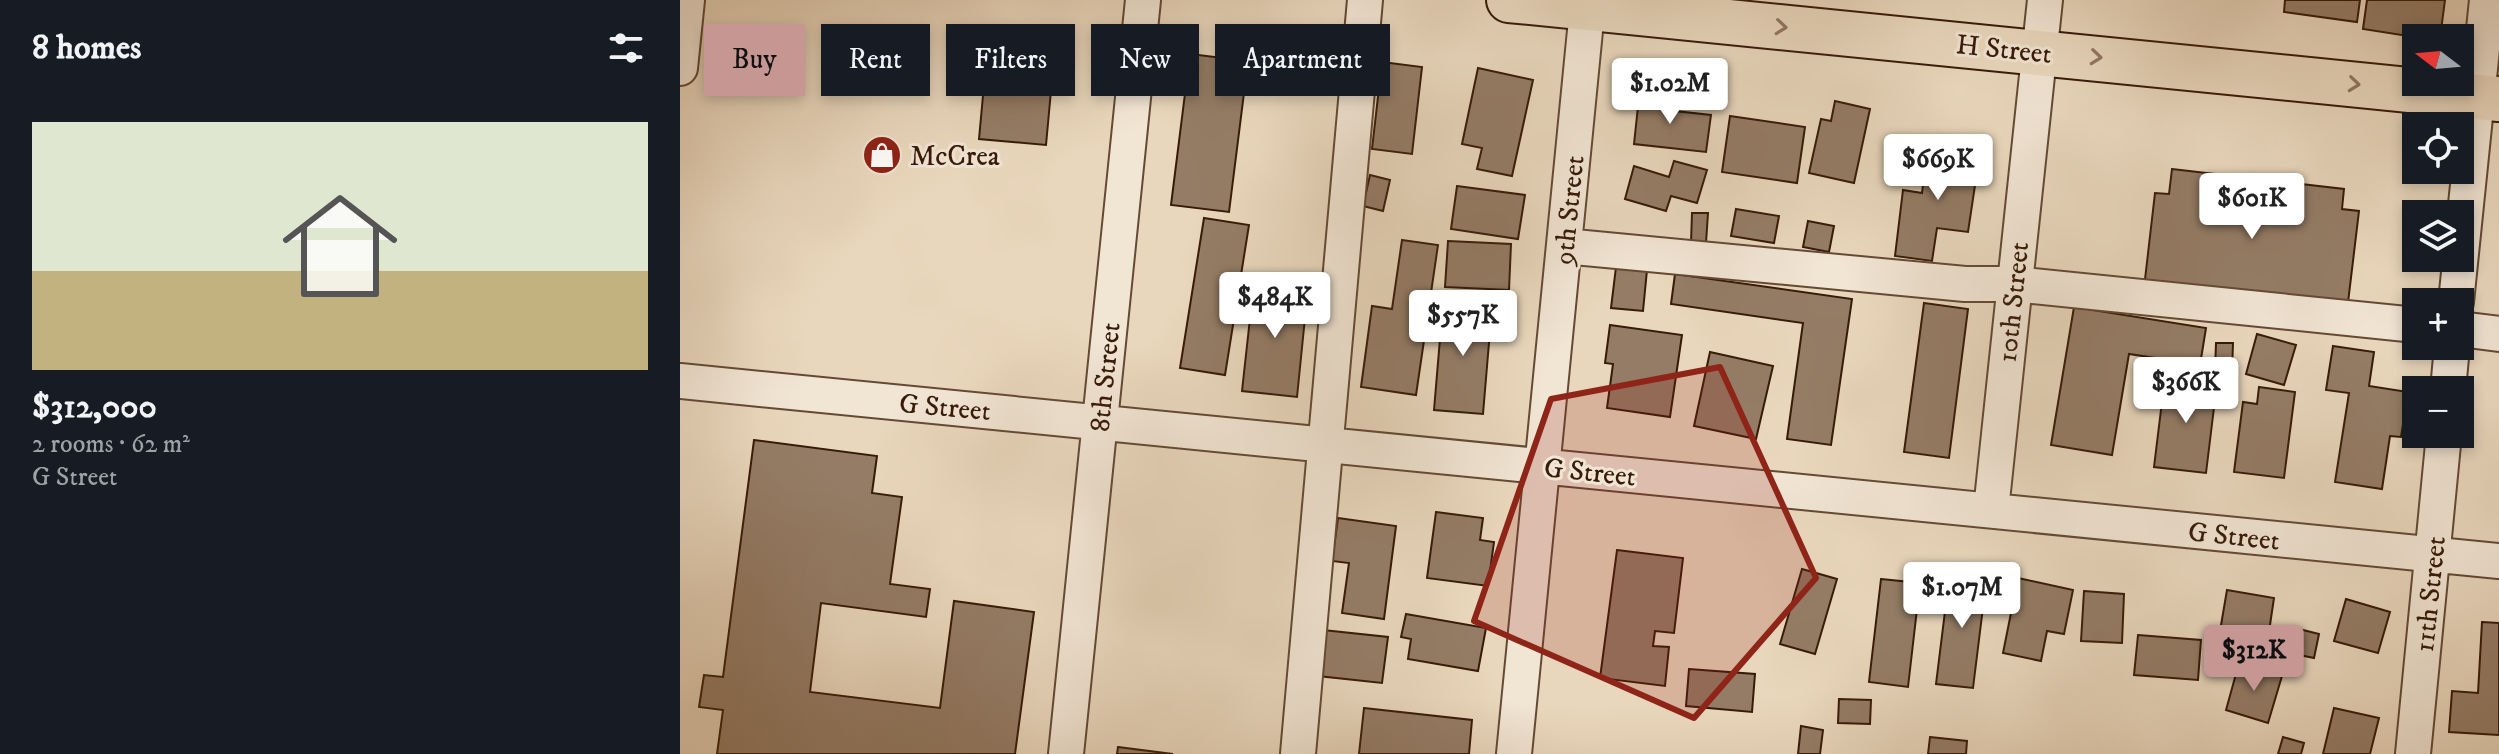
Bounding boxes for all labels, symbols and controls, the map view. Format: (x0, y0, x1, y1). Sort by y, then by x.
one-way arrow (1775, 18, 1788, 35)
chip: Buy (704, 24, 805, 96)
chip: Rent (821, 24, 930, 96)
chip: Filters (946, 24, 1075, 96)
chip: New (1091, 24, 1199, 96)
chip: Apartment (1215, 24, 1390, 96)
north arrow (2402, 24, 2474, 96)
map controls (2402, 24, 2474, 448)
icon: filters (604, 26, 648, 70)
text: 8 homes (32, 27, 141, 69)
street label: H Street (1954, 27, 2053, 72)
one-way arrow (2090, 49, 2103, 66)
pin: $1.02M (1605, 58, 1735, 126)
text: $1.02M (1630, 67, 1710, 100)
one-way arrow (2348, 76, 2361, 93)
button: locate (2402, 112, 2474, 184)
shop icon: McCrea (861, 134, 903, 176)
pin: $669K (1882, 134, 1994, 202)
place label: McCrea (910, 139, 1000, 174)
text: $669K (1902, 143, 1974, 176)
street label: 9th Street (1546, 154, 1593, 269)
pin: $601K (2196, 173, 2308, 241)
icon: home (268, 174, 412, 318)
text: $601K (2217, 182, 2287, 215)
button: layers (2402, 200, 2474, 272)
street label: 10th Street (1990, 240, 2037, 364)
pin: $484K (1219, 272, 1331, 340)
text: $484K (1237, 281, 1313, 314)
button: + (2402, 288, 2474, 360)
pin: $557K (1407, 290, 1519, 358)
text: $557K (1427, 299, 1499, 332)
street label: 8th Street (1082, 321, 1129, 434)
pin: $366K (2130, 357, 2242, 425)
text: $366K (2151, 366, 2221, 399)
button: − (2402, 376, 2474, 448)
text: $312,000 (32, 386, 157, 428)
street label: G Street (898, 386, 992, 429)
text: 2 rooms · 62 m² (32, 428, 190, 461)
street label: G Street (1542, 450, 1637, 495)
text: G Street (32, 461, 117, 494)
street label: G Street (2186, 514, 2281, 559)
street label: 11th Street (2407, 534, 2454, 654)
pin: $1.07M (1897, 562, 2027, 630)
text: $1.07M (1921, 571, 2003, 604)
pin: $312K (2198, 625, 2310, 693)
text: $312K (2222, 634, 2286, 667)

